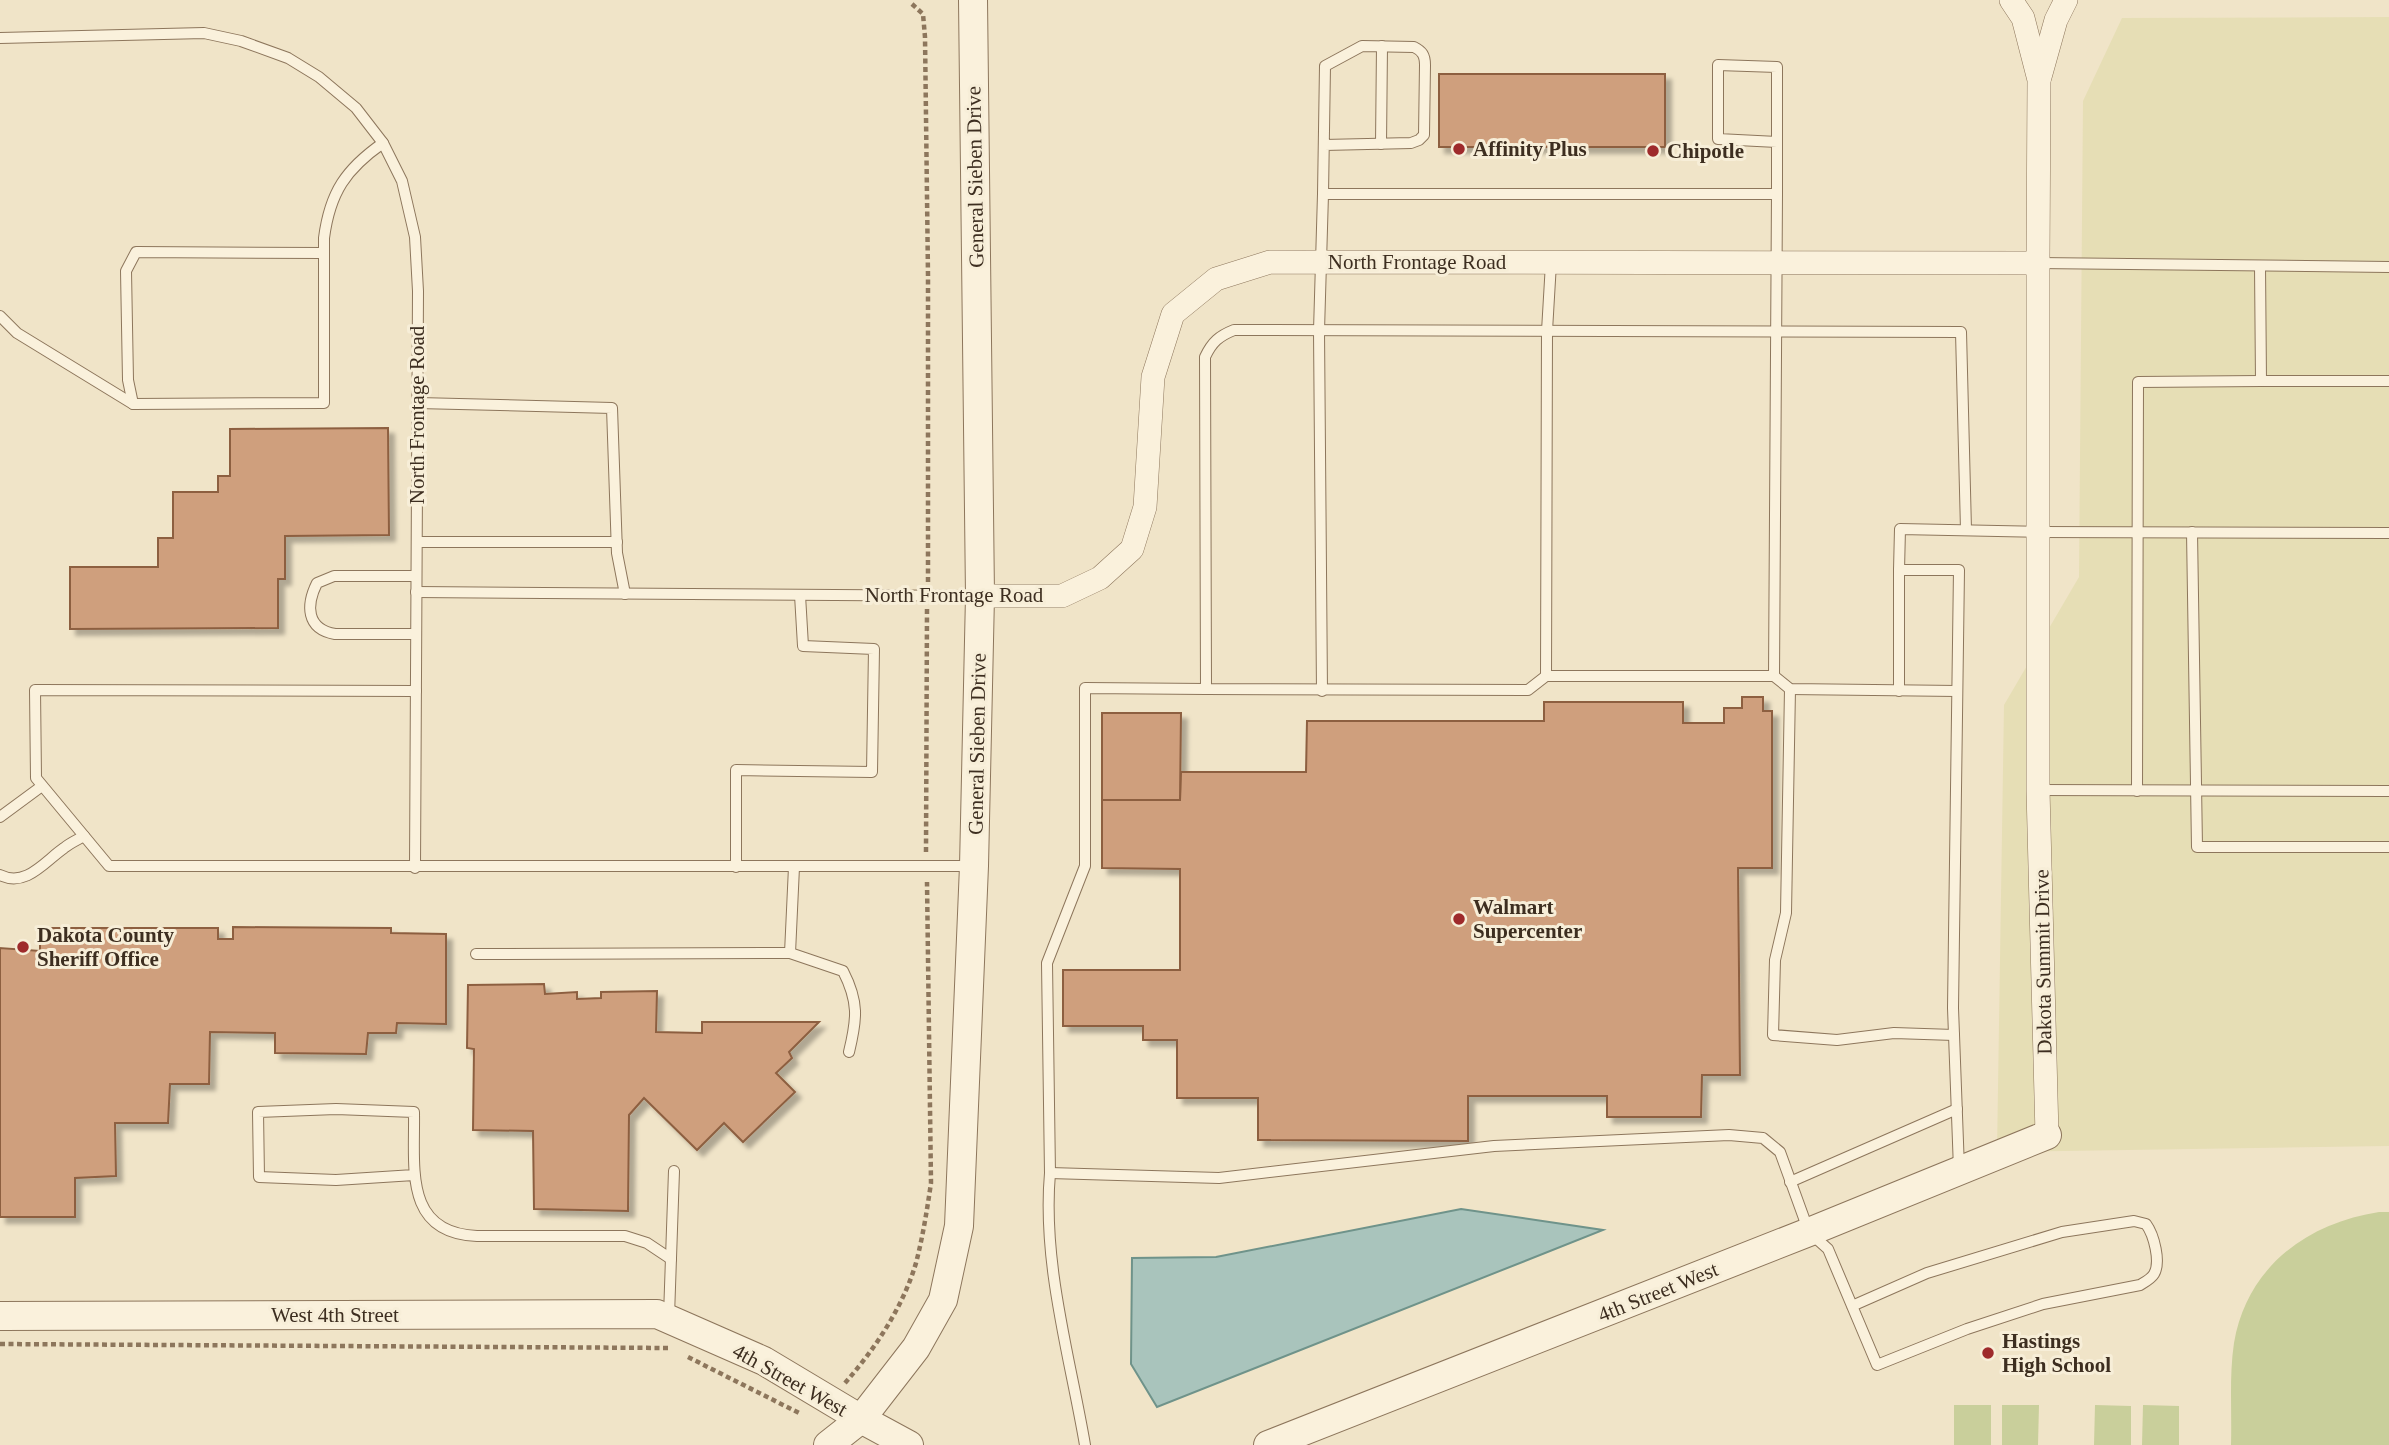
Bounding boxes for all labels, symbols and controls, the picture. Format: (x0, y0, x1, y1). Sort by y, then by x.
street label: General Sieben Drive (961, 86, 989, 268)
place label: Affinity Plus (1473, 137, 1587, 161)
place label: Chipotle (1667, 139, 1744, 163)
marker: Affinity Plus (1451, 141, 1467, 157)
marker: Chipotle (1645, 143, 1661, 159)
street label: North Frontage Road (1328, 250, 1507, 274)
street label: North Frontage Road (405, 325, 429, 504)
street label: North Frontage Road (865, 583, 1044, 607)
street label: General Sieben Drive (963, 653, 991, 835)
street label: Dakota Summit Drive (2029, 869, 2057, 1055)
place label: Walmart Supercenter (1473, 895, 1582, 943)
marker: Walmart Supercenter (1451, 911, 1467, 927)
place label: Dakota County Sheriff Office (37, 923, 175, 971)
marker: Dakota County Sheriff Office (15, 939, 31, 955)
street label: 4th Street West (1594, 1257, 1722, 1327)
street label: West 4th Street (271, 1303, 399, 1327)
place label: Hastings High School (2002, 1329, 2111, 1377)
street label: 4th Street West (728, 1339, 852, 1421)
marker: Hastings High School (1980, 1345, 1996, 1361)

